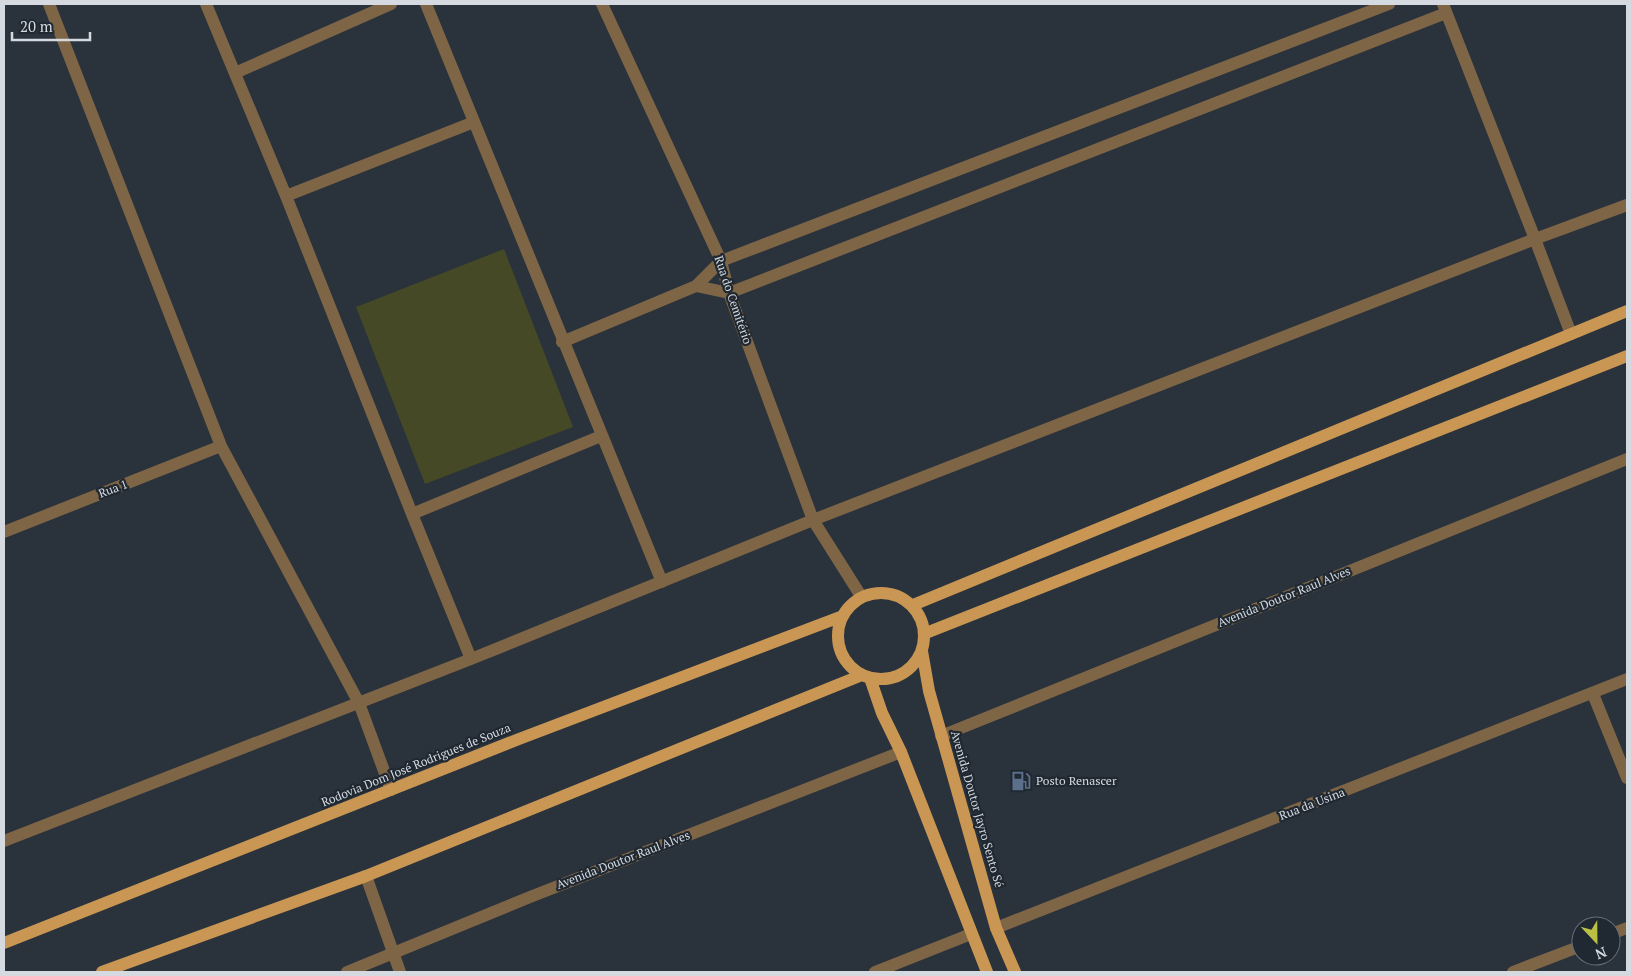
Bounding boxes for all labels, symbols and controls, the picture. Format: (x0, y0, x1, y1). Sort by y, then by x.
scale bar (12, 10, 90, 42)
text: 20 m (20, 16, 53, 36)
street label: Rua do Cemitério (711, 254, 756, 346)
street label: Rua 1 (96, 476, 129, 501)
street label: Avenida Doutor Raul Alves (1215, 563, 1352, 630)
street label: Rodovia Dom José Rodrigues de Souza (319, 720, 513, 809)
street label: Avenida Doutor Jayro Sento Sé (948, 729, 1007, 889)
fuel station icon: Posto Renascer (1010, 770, 1032, 792)
place label: Posto Renascer (1036, 773, 1117, 788)
street label: Rua da Usina (1277, 784, 1347, 823)
street label: Avenida Doutor Raul Alves (554, 827, 692, 892)
north arrow (1571, 916, 1621, 966)
text: N (1592, 943, 1610, 964)

